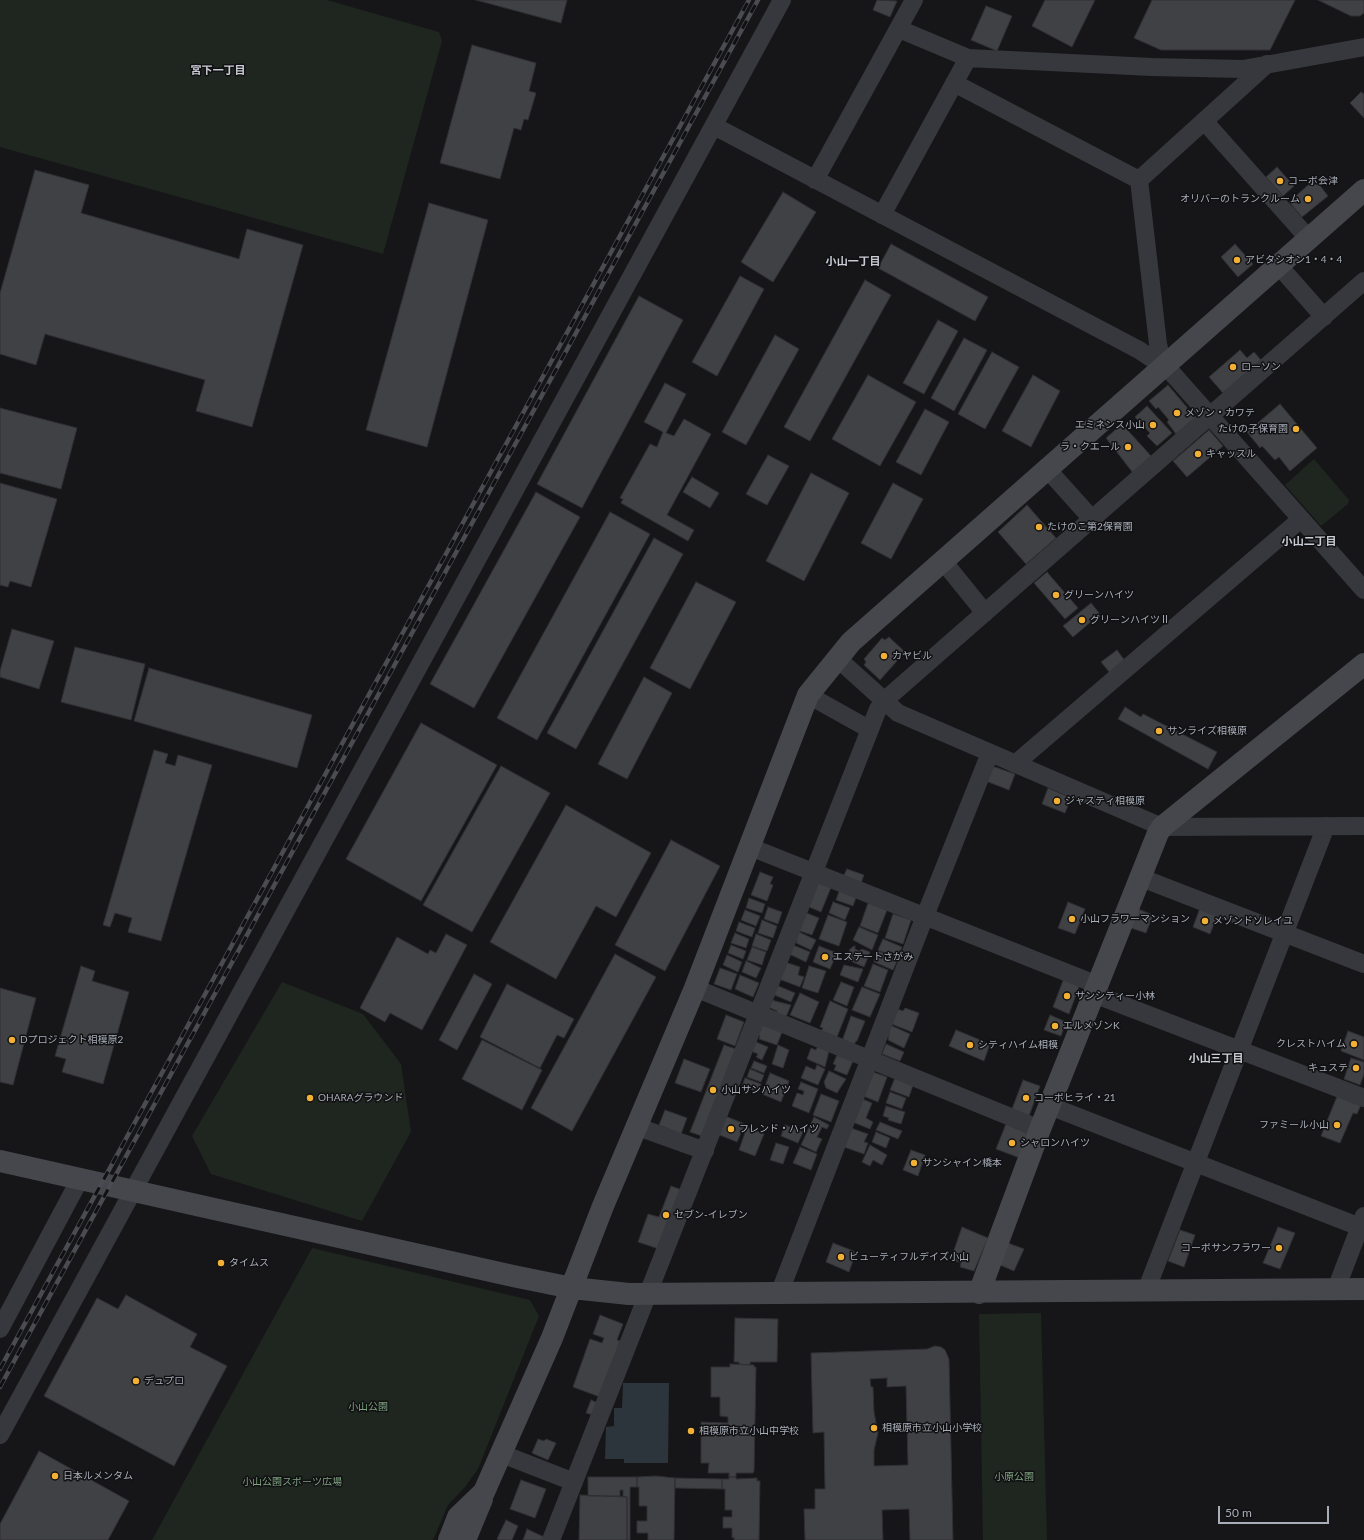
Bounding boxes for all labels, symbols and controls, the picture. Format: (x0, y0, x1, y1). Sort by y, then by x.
district label: 宮下一丁目 (191, 63, 245, 77)
place label: コーポ会津 (1288, 175, 1338, 187)
marker: コーポ会津 (1275, 176, 1285, 186)
place label: オリバーのトランクルーム (1180, 193, 1300, 205)
marker: オリバーのトランクルーム (1303, 194, 1313, 204)
district label: 小山一丁目 (826, 254, 880, 268)
place label: アビタシオン1・4・4 (1245, 254, 1342, 266)
marker: アビタシオン1・4・4 (1232, 255, 1242, 265)
place label: ローソン (1241, 361, 1281, 373)
marker: ローソン (1228, 362, 1238, 372)
place label: メゾン・カワテ (1185, 407, 1255, 419)
marker: メゾン・カワテ (1172, 408, 1182, 418)
place label: エミネンス小山 (1075, 419, 1145, 431)
marker: エミネンス小山 (1148, 420, 1158, 430)
place label: たけの子保育園 (1218, 423, 1288, 435)
marker: たけの子保育園 (1291, 424, 1301, 434)
place label: ラ・クエール (1060, 441, 1120, 453)
marker: ラ・クエール (1123, 442, 1133, 452)
place label: キャッスル (1206, 448, 1256, 460)
marker: キャッスル (1193, 449, 1203, 459)
place label: たけのこ第2保育園 (1047, 521, 1133, 533)
marker: たけのこ第2保育園 (1034, 522, 1044, 532)
district label: 小山二丁目 (1282, 534, 1336, 548)
place label: グリーンハイツ (1064, 589, 1134, 601)
marker: グリーンハイツ (1051, 590, 1061, 600)
place label: グリーンハイツⅡ (1090, 614, 1170, 626)
marker: グリーンハイツⅡ (1077, 615, 1087, 625)
place label: カヤビル (892, 650, 932, 662)
marker: カヤビル (879, 651, 889, 661)
place label: サンライズ相模原 (1167, 725, 1247, 737)
marker: サンライズ相模原 (1154, 726, 1164, 736)
place label: ジャスティ相模原 (1065, 795, 1145, 807)
marker: ジャスティ相模原 (1052, 796, 1062, 806)
place label: 小山フラワーマンション (1080, 913, 1190, 925)
marker: 小山フラワーマンション (1067, 914, 1077, 924)
place label: メゾンドソレイユ (1213, 915, 1293, 927)
marker: メゾンドソレイユ (1200, 916, 1210, 926)
place label: エステートさがみ (833, 951, 913, 963)
marker: エステートさがみ (820, 952, 830, 962)
place label: サンシティー小林 (1075, 990, 1155, 1002)
marker: サンシティー小林 (1062, 991, 1072, 1001)
place label: エルメゾンK (1063, 1020, 1120, 1032)
marker: エルメゾンK (1050, 1021, 1060, 1031)
place label: Dプロジェクト相模原2 (20, 1034, 123, 1046)
marker: Dプロジェクト相模原2 (7, 1035, 17, 1045)
place label: クレストハイム (1276, 1038, 1346, 1050)
place label: シティハイム相模 (978, 1039, 1058, 1051)
marker: クレストハイム (1349, 1039, 1359, 1049)
marker: シティハイム相模 (965, 1040, 975, 1050)
district label: 小山三丁目 (1189, 1051, 1243, 1065)
place label: キュステ (1308, 1062, 1348, 1074)
marker: キュステ (1351, 1063, 1361, 1073)
place label: 小山サンハイツ (721, 1084, 791, 1096)
marker: 小山サンハイツ (708, 1085, 718, 1095)
place label: OHARAグラウンド (318, 1092, 403, 1104)
place label: コーポヒライ・21 (1034, 1092, 1116, 1104)
marker: OHARAグラウンド (305, 1093, 315, 1103)
marker: コーポヒライ・21 (1021, 1093, 1031, 1103)
place label: ファミール小山 (1259, 1119, 1329, 1131)
marker: ファミール小山 (1332, 1120, 1342, 1130)
place label: フレンド・ハイツ (739, 1123, 819, 1135)
marker: フレンド・ハイツ (726, 1124, 736, 1134)
place label: シャロンハイツ (1020, 1137, 1090, 1149)
marker: シャロンハイツ (1007, 1138, 1017, 1148)
place label: サンシャイン橋本 (922, 1157, 1002, 1169)
marker: サンシャイン橋本 (909, 1158, 919, 1168)
place label: セブン-イレブン (674, 1209, 748, 1221)
marker: セブン-イレブン (661, 1210, 671, 1220)
place label: コーポサンフラワー (1181, 1242, 1271, 1254)
marker: コーポサンフラワー (1274, 1243, 1284, 1253)
place label: ビューティフルデイズ小山 (849, 1251, 969, 1263)
marker: ビューティフルデイズ小山 (836, 1252, 846, 1262)
place label: タイムス (229, 1257, 269, 1269)
marker: タイムス (216, 1258, 226, 1268)
place label: デュプロ (144, 1375, 184, 1387)
marker: デュプロ (131, 1376, 141, 1386)
park label: 小山公園 (348, 1401, 388, 1413)
place label: 相模原市立小山小学校 (882, 1422, 982, 1434)
marker: 相模原市立小山小学校 (869, 1423, 879, 1433)
place label: 相模原市立小山中学校 (699, 1425, 799, 1437)
marker: 相模原市立小山中学校 (686, 1426, 696, 1436)
place label: 日本ルメンタム (63, 1470, 133, 1482)
marker: 日本ルメンタム (50, 1471, 60, 1481)
park label: 小原公園 (994, 1471, 1034, 1483)
park label: 小山公園スポーツ広場 (242, 1476, 342, 1488)
scale bar (1220, 1498, 1331, 1524)
text: 50 m (1225, 1505, 1252, 1520)

